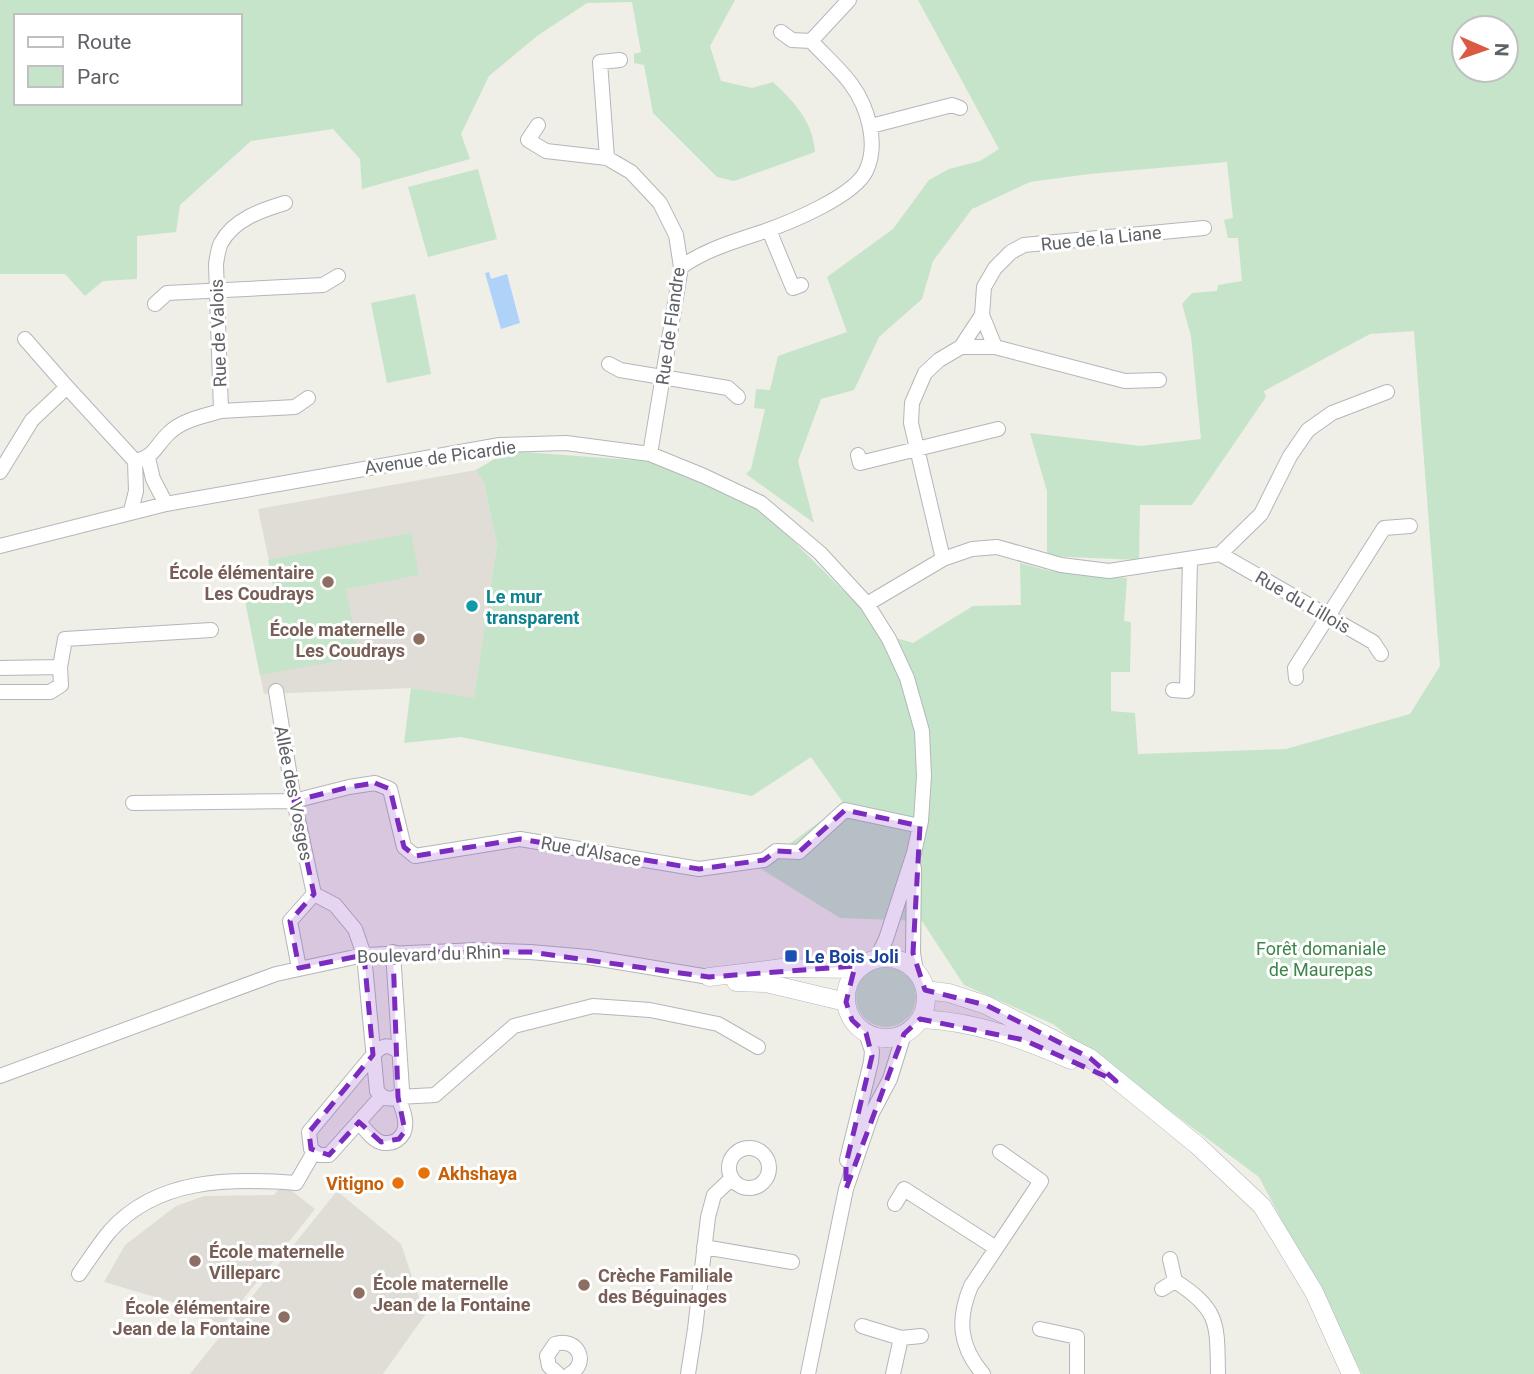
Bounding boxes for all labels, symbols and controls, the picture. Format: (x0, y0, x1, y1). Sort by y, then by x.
legend (14, 14, 242, 105)
north arrow (1450, 14, 1520, 84)
text: Route (77, 30, 132, 54)
text: N (1490, 42, 1513, 57)
text: Parc (77, 65, 119, 89)
street label: Rue de la Liane (1040, 221, 1162, 255)
street label: Rue de Flandre (651, 266, 689, 386)
street label: Rue de Valois (206, 278, 230, 388)
street label: Avenue de Picardie (363, 436, 517, 478)
place label: École élémentaire Les Coudrays (169, 562, 314, 604)
street label: Rue du Lillois (1252, 566, 1354, 638)
marker: École élémentaire Les Coudrays (320, 574, 336, 590)
place label: Le mur transparent (486, 586, 579, 628)
marker: Le mur transparent (464, 598, 480, 614)
place label: École maternelle Les Coudrays (270, 619, 405, 661)
marker: École maternelle Les Coudrays (411, 631, 427, 647)
street label: Allée des Vosges (271, 724, 317, 862)
street label: Rue d'Alsace (539, 832, 643, 870)
park label: Forêt domaniale de Maurepas (1256, 938, 1386, 980)
street label: Boulevard du Rhin (357, 941, 501, 967)
place label: Le Bois Joli (805, 946, 899, 967)
marker: Le Bois Joli (783, 948, 799, 964)
place label: Akhshaya (438, 1163, 518, 1184)
marker: Akhshaya (416, 1165, 432, 1181)
place label: Vitigno (326, 1173, 384, 1194)
marker: Vitigno (390, 1175, 406, 1191)
place label: École maternelle Villeparc (209, 1241, 344, 1283)
marker: École maternelle Villeparc (187, 1253, 203, 1269)
place label: Crèche Familiale des Béguinages (598, 1265, 733, 1307)
place label: École maternelle Jean de la Fontaine (373, 1273, 531, 1315)
marker: Crèche Familiale des Béguinages (576, 1277, 592, 1293)
marker: École maternelle Jean de la Fontaine (351, 1285, 367, 1301)
place label: École élémentaire Jean de la Fontaine (113, 1297, 270, 1339)
marker: École élémentaire Jean de la Fontaine (276, 1309, 292, 1325)

